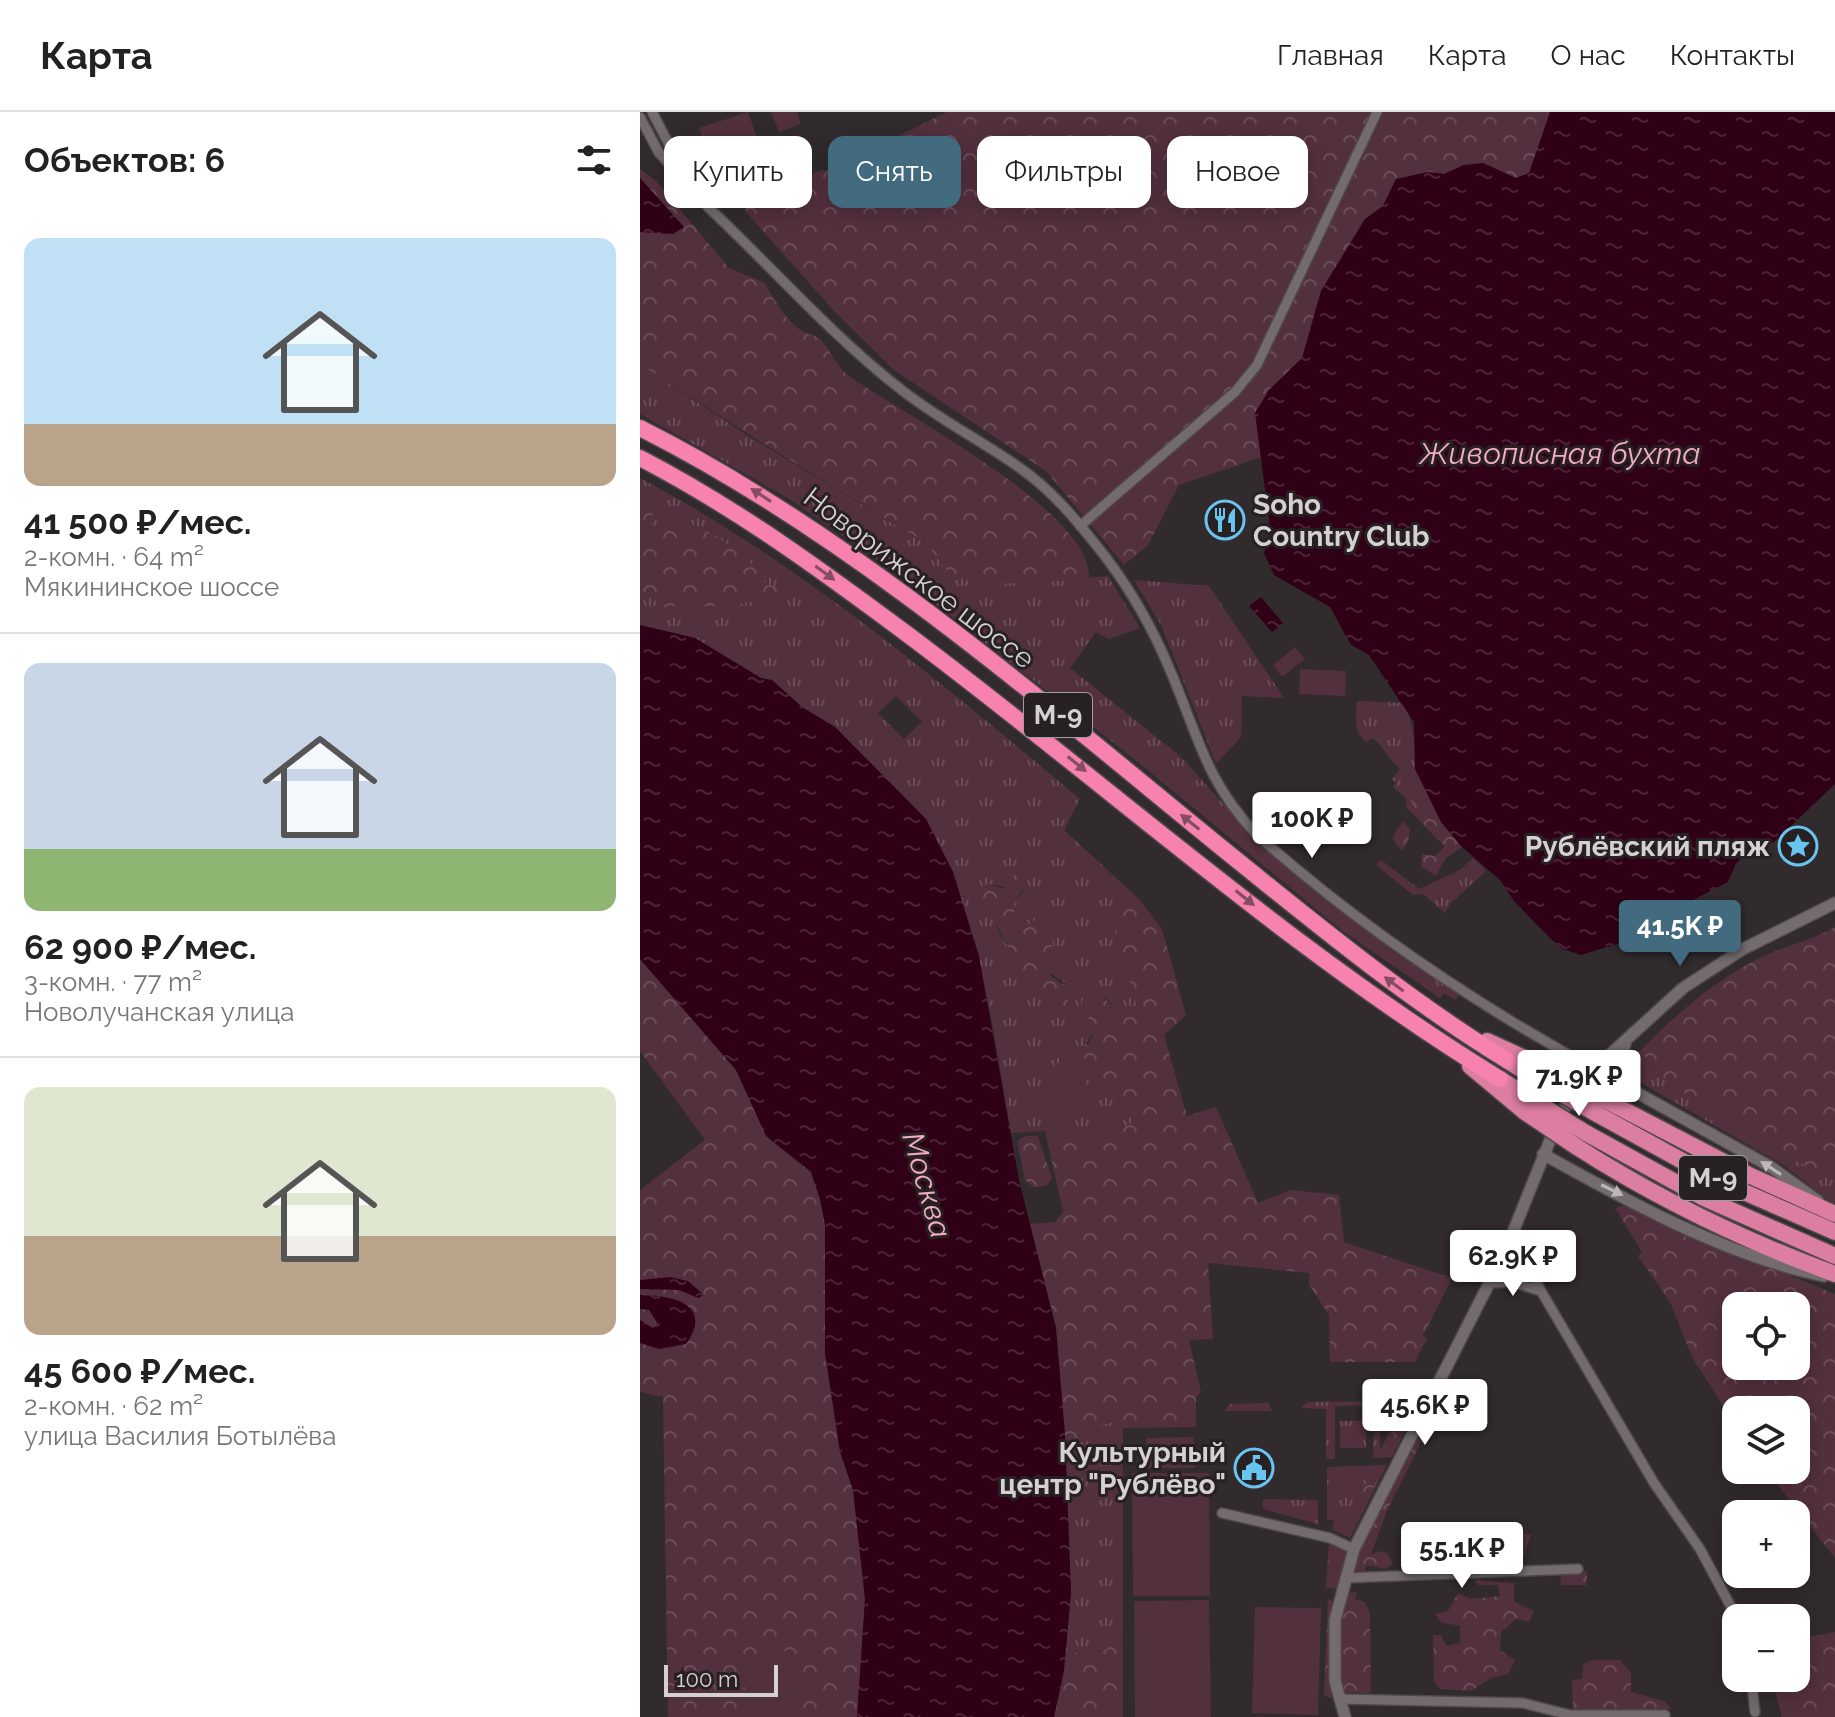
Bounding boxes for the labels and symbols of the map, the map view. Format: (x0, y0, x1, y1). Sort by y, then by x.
water label: Живописная бухта (1418, 436, 1700, 471)
street label: Новорижское шоссе (797, 481, 1041, 675)
one-way arrow (750, 488, 772, 503)
place label: Soho Country Club (1253, 488, 1429, 553)
restaurant icon: Soho Country Club (1204, 499, 1246, 541)
one-way arrow (814, 565, 835, 581)
road number: М-9 (1024, 693, 1092, 737)
one-way arrow (1067, 755, 1087, 772)
pin: 100K ₽ (1247, 792, 1377, 860)
one-way arrow (1180, 814, 1200, 831)
place icon: Рублёвский пляж (1777, 825, 1819, 867)
place label: Рублёвский пляж (1525, 830, 1770, 863)
one-way arrow (1235, 889, 1255, 906)
pin: 41.5K ₽ (1606, 900, 1754, 968)
one-way arrow (1384, 976, 1404, 992)
pin: 71.9K ₽ (1505, 1050, 1653, 1118)
water label: Москва (895, 1128, 959, 1242)
road number: М-9 (1679, 1156, 1747, 1200)
one-way arrow (1760, 1161, 1782, 1175)
one-way arrow (1600, 1183, 1623, 1197)
pin: 62.9K ₽ (1439, 1230, 1587, 1298)
pin: 45.6K ₽ (1351, 1379, 1499, 1447)
place label: Культурный центр "Рублёво" (999, 1436, 1226, 1501)
public building icon: Культурный центр "Рублёво" (1233, 1447, 1275, 1489)
pin: 55.1K ₽ (1388, 1522, 1536, 1590)
scale bar (664, 1661, 778, 1697)

